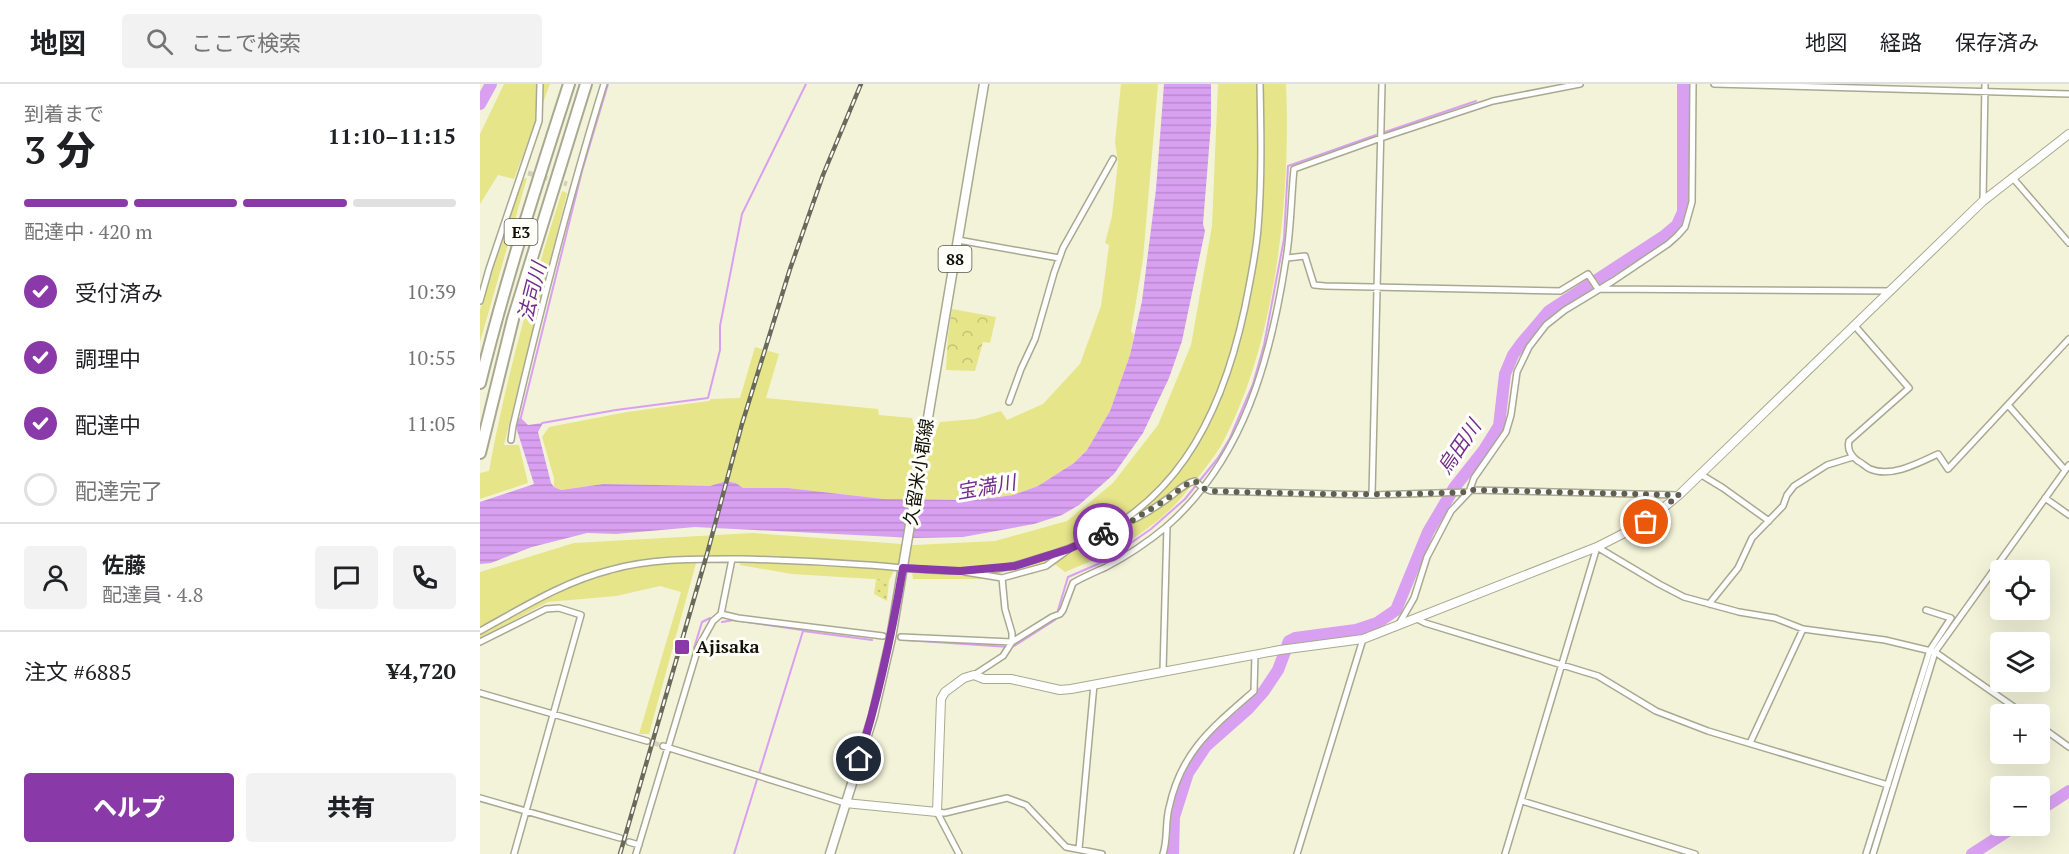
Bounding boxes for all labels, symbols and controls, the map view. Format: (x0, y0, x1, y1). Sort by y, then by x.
search box (122, 14, 542, 68)
text: 地図 (30, 24, 86, 61)
icon: search (143, 25, 176, 58)
text: ここで検索 (191, 28, 301, 57)
text: 地図 (1805, 28, 1847, 56)
text: 経路 (1880, 28, 1922, 56)
text: 保存済み (1955, 28, 2039, 56)
text: 到着まで (24, 100, 104, 127)
text: 11:10–11:15 (328, 121, 456, 150)
text: 3 分 (24, 123, 96, 175)
text: 配達中 · 420 m (24, 218, 153, 245)
road number: E3 (504, 219, 537, 245)
road number: 88 (938, 246, 972, 272)
water label: 法司川 (511, 258, 552, 324)
icon: check (24, 275, 57, 308)
text: 受付済み (75, 278, 163, 307)
text: 10:39 (407, 278, 456, 305)
icon: check (24, 341, 57, 374)
text: 調理中 (75, 344, 141, 373)
text: 10:55 (407, 344, 456, 371)
icon: check (24, 407, 57, 440)
text: 配達中 (75, 410, 141, 439)
text: 11:05 (407, 410, 456, 437)
water label: 烏田川 (1431, 413, 1488, 479)
street label: 久留米小郡線 (898, 417, 938, 527)
water label: 宝満川 (954, 468, 1020, 505)
text: 配達完了 (75, 476, 163, 505)
pin (1620, 496, 1671, 547)
courier (1073, 503, 1133, 563)
icon: bag (1629, 505, 1662, 538)
icon: bike (1087, 517, 1120, 550)
button: person (24, 546, 87, 609)
button: chat (315, 546, 378, 609)
button: phone (393, 546, 456, 609)
text: 佐藤 (102, 550, 146, 579)
map controls (1990, 560, 2050, 836)
button: locate (1990, 560, 2050, 620)
text: 配達員 · 4.8 (102, 581, 203, 608)
button: layers (1990, 632, 2050, 692)
place label: Ajisaka (696, 634, 760, 658)
marker: Ajisaka (673, 638, 691, 656)
text: ¥4,720 (387, 656, 456, 685)
text: 注文 #6885 (24, 657, 132, 686)
button: + (1990, 704, 2050, 764)
pin (833, 733, 884, 784)
icon: home (842, 742, 875, 775)
button: ヘルプ (24, 773, 234, 842)
button: 共有 (246, 773, 456, 842)
button: − (1990, 776, 2050, 836)

